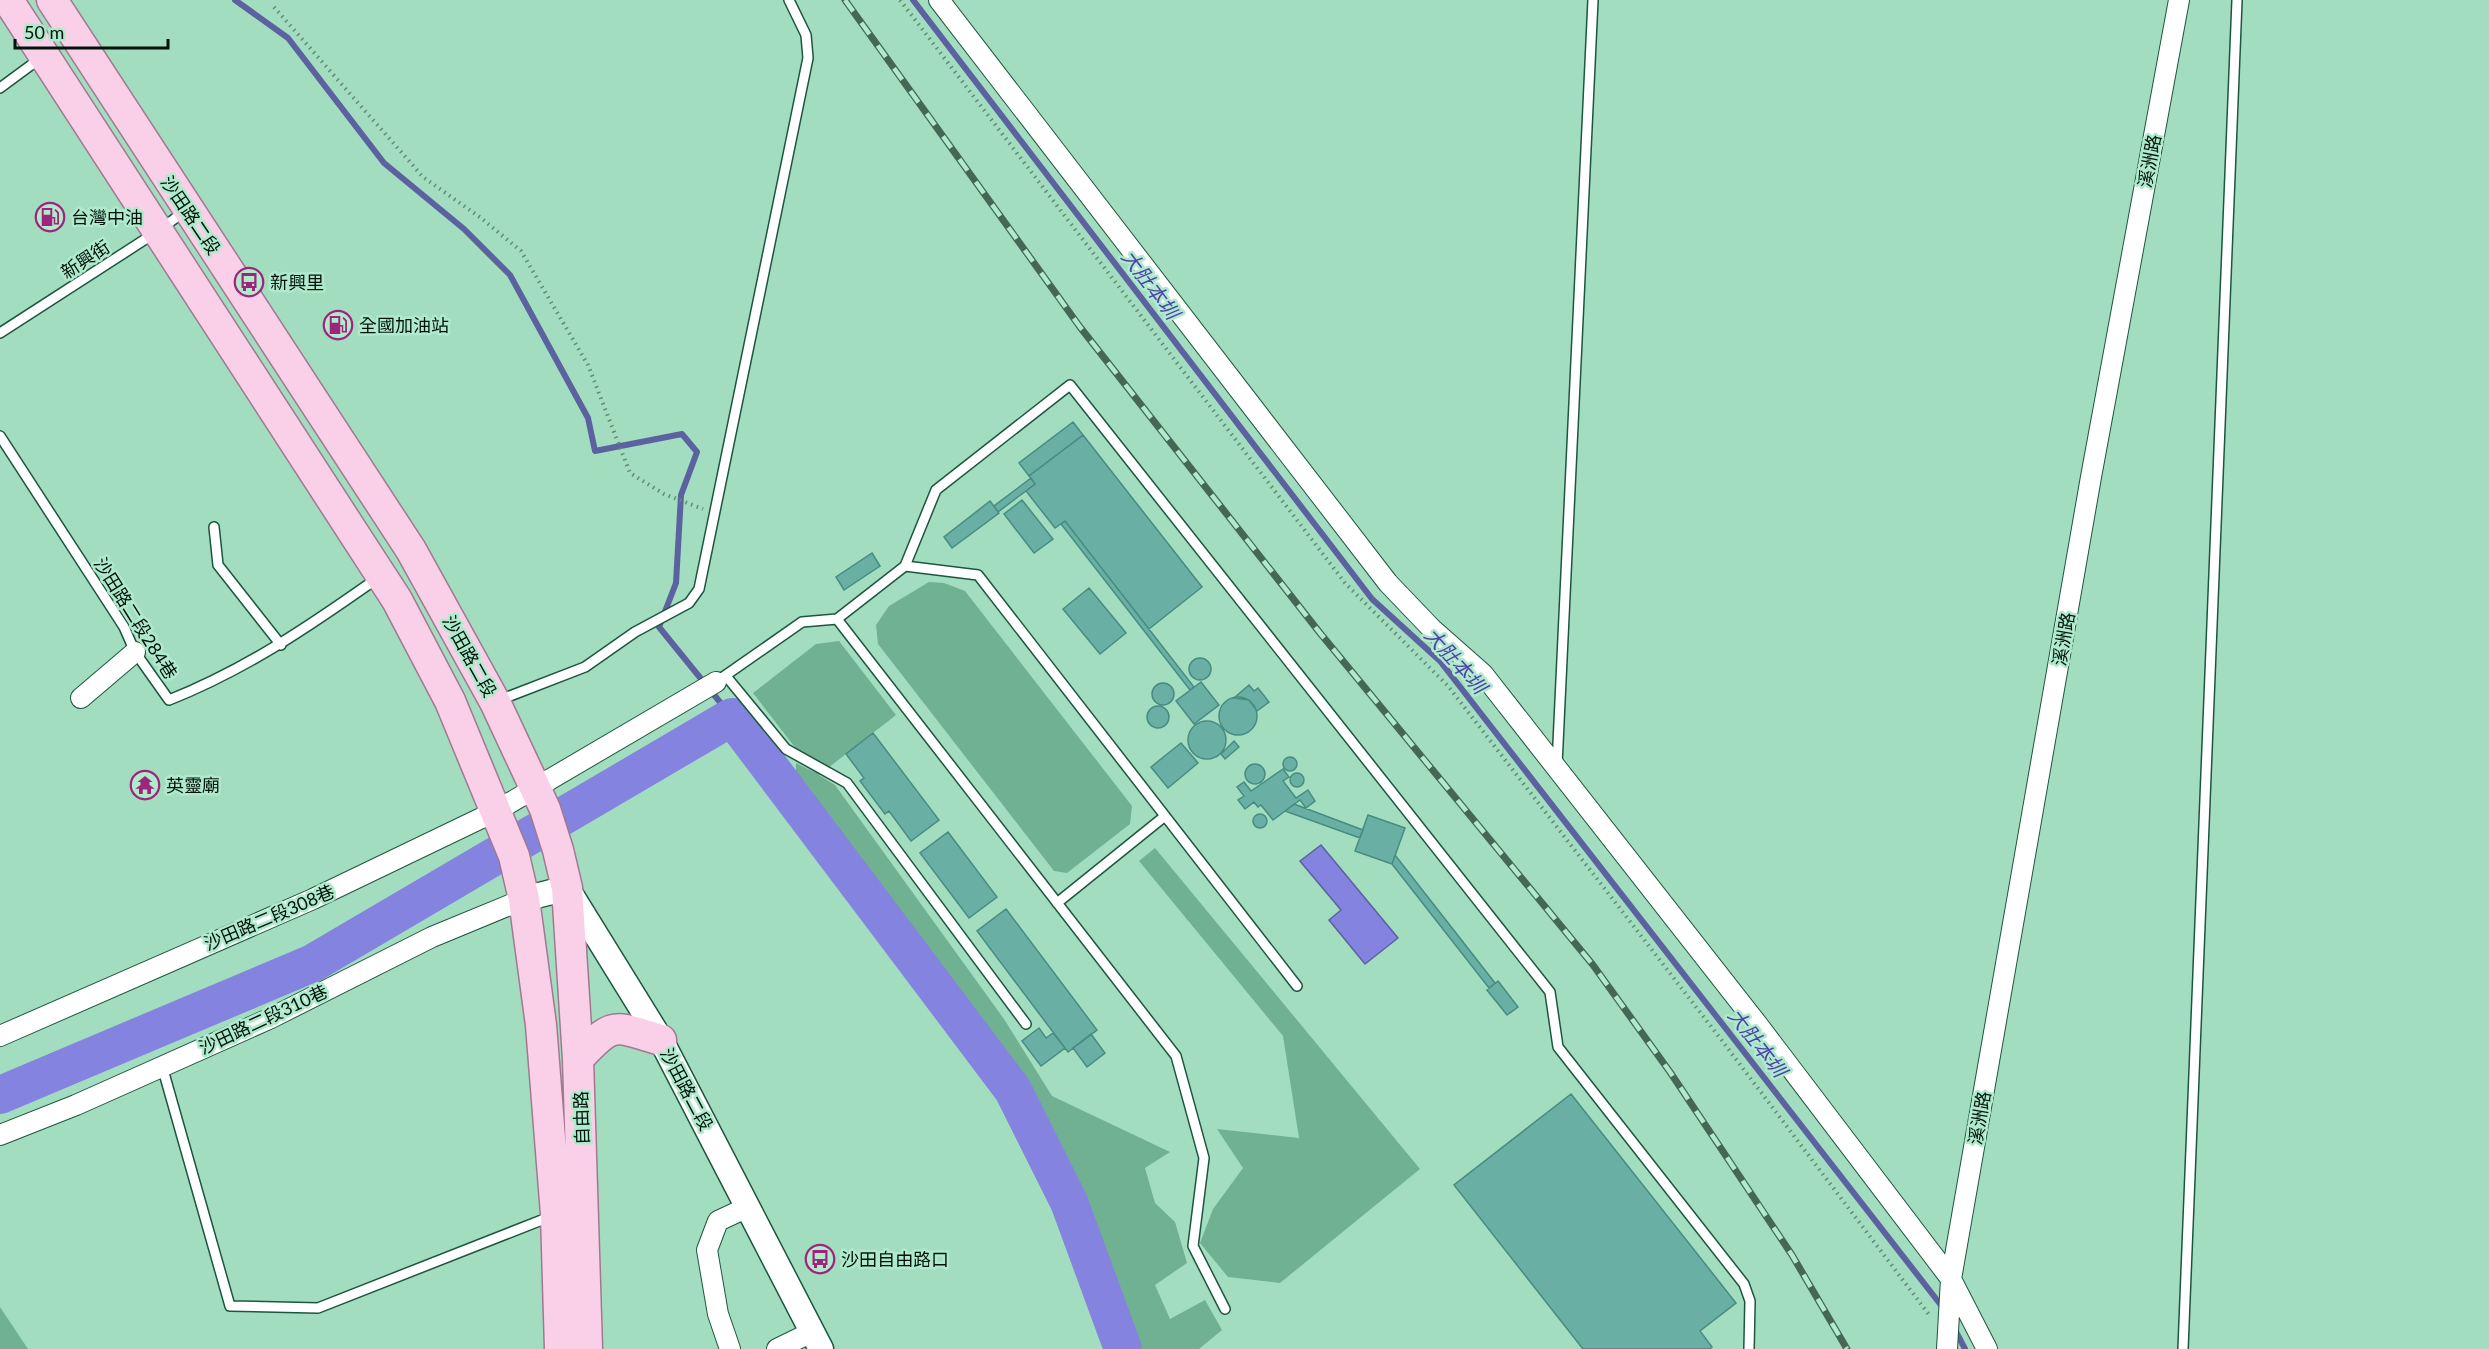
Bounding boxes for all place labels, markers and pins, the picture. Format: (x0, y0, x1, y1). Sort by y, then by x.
fuel station icon: 台灣中油 (34, 201, 66, 233)
place label: 台灣中油 (71, 206, 143, 228)
bus stop icon: 新興里 (233, 266, 265, 298)
place label: 新興里 (270, 271, 324, 293)
fuel station icon: 全國加油站 (322, 309, 354, 341)
place label: 全國加油站 (359, 314, 449, 336)
temple icon: 英靈廟 (129, 769, 161, 801)
place label: 英靈廟 (166, 774, 220, 796)
bus stop icon: 沙田自由路口 (804, 1243, 836, 1275)
place label: 沙田自由路口 (841, 1248, 949, 1270)

